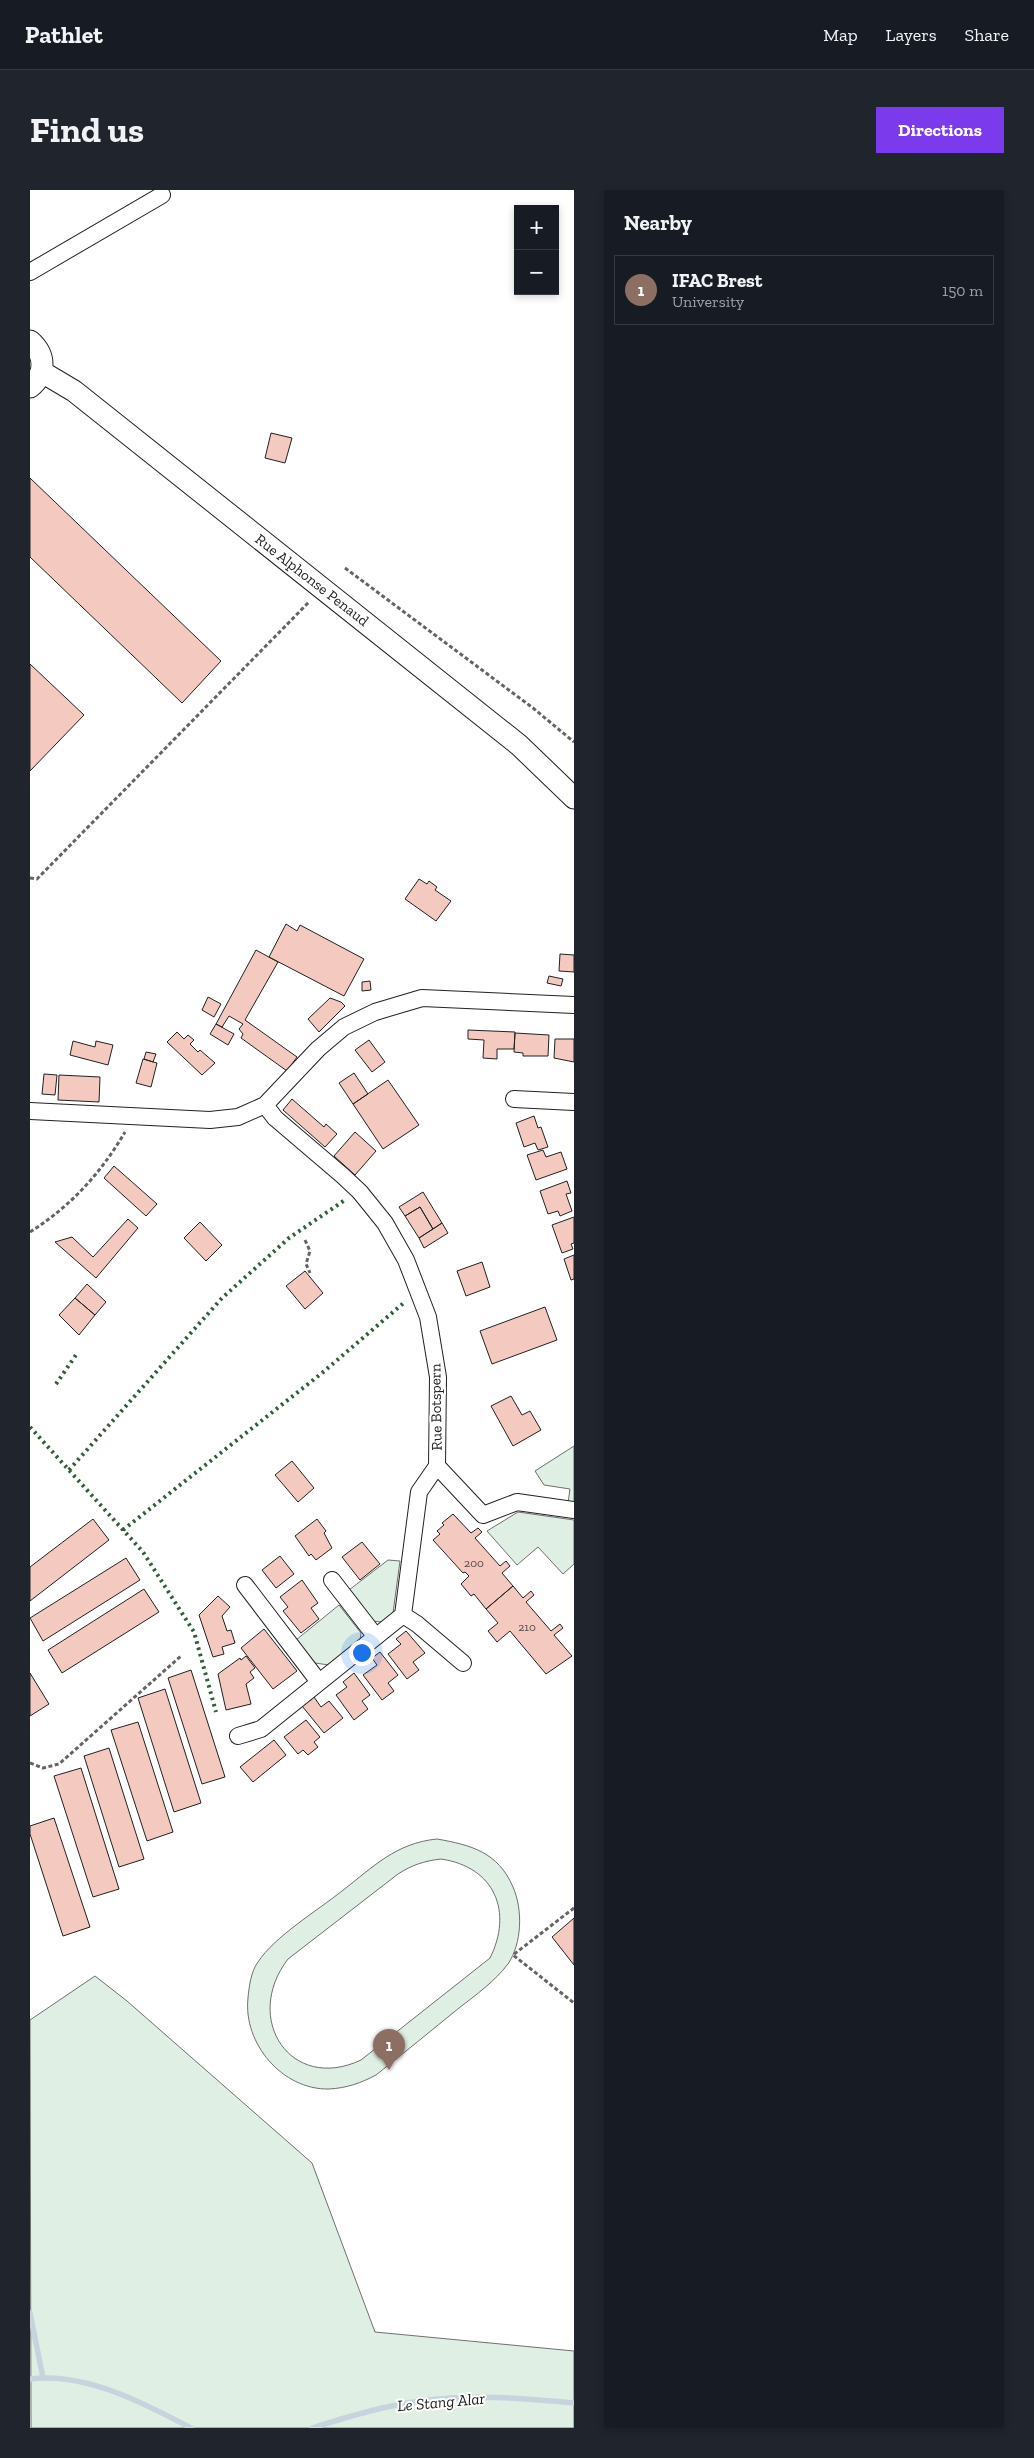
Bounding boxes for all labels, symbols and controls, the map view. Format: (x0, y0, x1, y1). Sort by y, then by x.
text: Pathlet (25, 20, 103, 49)
text: Map (823, 24, 858, 46)
text: Layers (886, 24, 937, 46)
text: Share (965, 24, 1009, 46)
button: Directions (876, 107, 1004, 153)
text: Find us (30, 109, 144, 151)
map controls (514, 205, 559, 295)
button: + (514, 205, 559, 250)
text: Nearby (624, 210, 692, 235)
button: − (514, 250, 559, 295)
text: IFAC Brest (672, 269, 762, 292)
text: 1 (638, 281, 644, 300)
text: 150 m (942, 281, 983, 300)
text: University (672, 292, 744, 311)
street label: Rue Alphonse Penaud (252, 530, 373, 630)
street label: Rue Botspern (426, 1363, 446, 1451)
house number: 200 (464, 1556, 484, 1570)
house number: 210 (518, 1620, 536, 1634)
your location (349, 1640, 375, 1666)
pin: 1 (373, 2029, 405, 2070)
water label: Le Stang Alar (396, 2389, 486, 2415)

